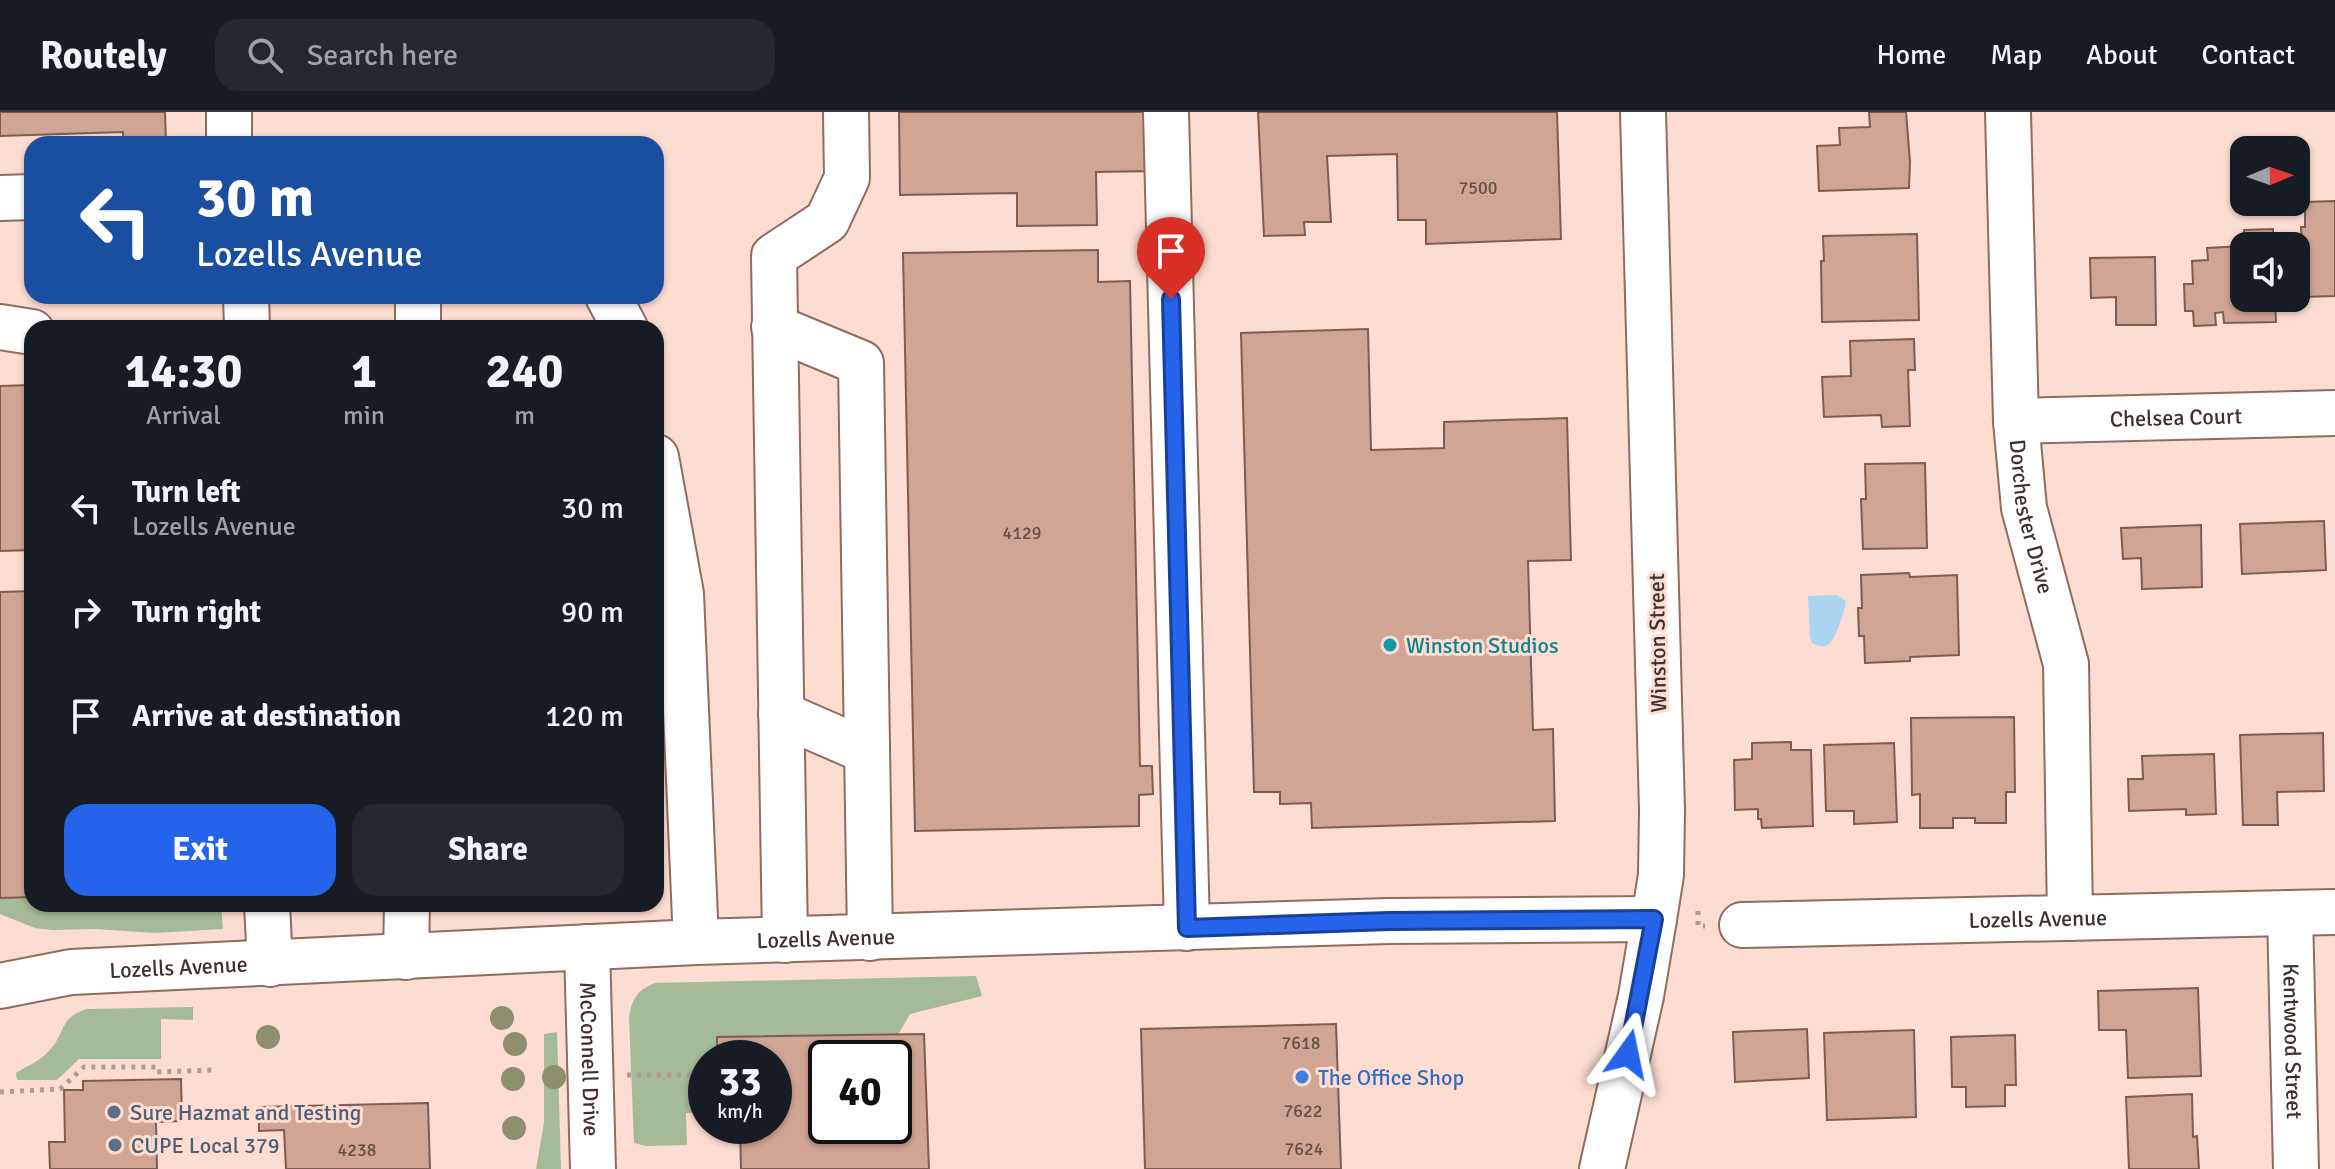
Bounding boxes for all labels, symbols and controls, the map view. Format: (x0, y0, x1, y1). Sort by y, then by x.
search box (215, 19, 775, 91)
text: Routely (40, 32, 167, 79)
icon: search (243, 33, 287, 77)
text: Search here (307, 37, 458, 74)
text: Home (1877, 38, 1946, 72)
text: Map (1990, 38, 2042, 72)
text: About (2086, 38, 2158, 72)
text: Contact (2202, 38, 2295, 72)
north arrow (2230, 136, 2310, 216)
map controls (2230, 136, 2310, 312)
text: 30 m (196, 163, 314, 232)
icon: left (64, 168, 168, 272)
house number: 7500 (1459, 177, 1497, 199)
pin (1137, 217, 1205, 299)
icon: arrive (1149, 229, 1193, 273)
text: Lozells Avenue (196, 232, 423, 277)
button: sound (2230, 232, 2310, 312)
text: 14:30 (125, 342, 242, 401)
text: 1 (351, 342, 377, 401)
text: 240 (486, 342, 563, 401)
text: Arrival (146, 400, 221, 432)
text: min (343, 400, 385, 432)
text: m (514, 400, 535, 432)
street label: Chelsea Court (2110, 402, 2243, 433)
street label: Dorchester Drive (2004, 438, 2059, 597)
text: Turn left (132, 474, 241, 511)
icon: left (64, 486, 108, 530)
text: 30 m (561, 490, 624, 527)
text: Lozells Avenue (132, 511, 296, 543)
house number: 4129 (1003, 522, 1041, 544)
street label: Winston Street (1643, 573, 1672, 713)
icon: right (64, 590, 108, 634)
text: Turn right (132, 594, 261, 631)
text: 90 m (561, 594, 624, 631)
place label: Winston Studios (1406, 632, 1559, 659)
marker: Winston Studios (1381, 636, 1399, 654)
icon: arrive (64, 694, 108, 738)
text: Arrive at destination (132, 698, 401, 735)
text: 120 m (545, 698, 624, 735)
button: Exit (64, 804, 336, 896)
button: Share (352, 804, 624, 896)
street label: Lozells Avenue (1968, 904, 2108, 934)
street label: Lozells Avenue (756, 923, 896, 954)
street label: Lozells Avenue (109, 951, 248, 984)
street label: Kentwood Street (2277, 963, 2308, 1120)
street label: McConnell Drive (574, 981, 605, 1137)
position arrow (1586, 1012, 1670, 1096)
house number: 7618 (1282, 1032, 1320, 1054)
speed limit sign: 40 (808, 1040, 912, 1144)
text: 33 (718, 1057, 762, 1107)
place label: The Office Shop (1318, 1064, 1464, 1091)
marker: The Office Shop (1293, 1068, 1311, 1086)
place label: Sure Hazmat and Testing (130, 1099, 361, 1126)
text: km/h (717, 1099, 763, 1124)
house number: 7622 (1284, 1100, 1322, 1122)
marker: Sure Hazmat and Testing (105, 1103, 123, 1121)
place label: CUPE Local 379 (131, 1132, 280, 1159)
marker: CUPE Local 379 (106, 1136, 124, 1154)
house number: 7624 (1285, 1138, 1324, 1160)
house number: 4238 (338, 1139, 376, 1161)

